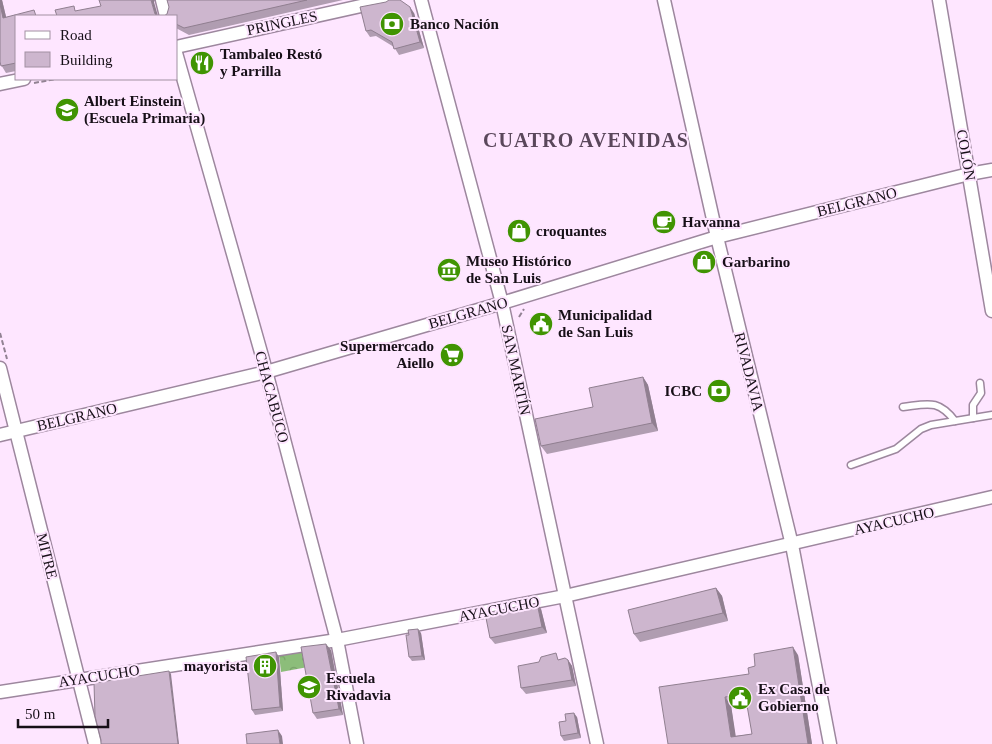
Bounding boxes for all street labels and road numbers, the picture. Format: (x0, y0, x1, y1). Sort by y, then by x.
street label: PRINGLES (245, 8, 319, 38)
street label: COLÓN (954, 128, 978, 182)
street label: BELGRANO (815, 184, 899, 220)
street label: BELGRANO (427, 294, 510, 332)
street label: SAN MARTÍN (499, 323, 533, 417)
street label: RIVADAVIA (731, 331, 767, 413)
street label: CHACABUCO (252, 349, 292, 445)
street label: BELGRANO (35, 400, 119, 434)
street label: AYACUCHO (852, 504, 936, 538)
street label: MITRE (34, 531, 60, 581)
street label: AYACUCHO (457, 593, 541, 625)
street label: AYACUCHO (57, 662, 141, 690)

